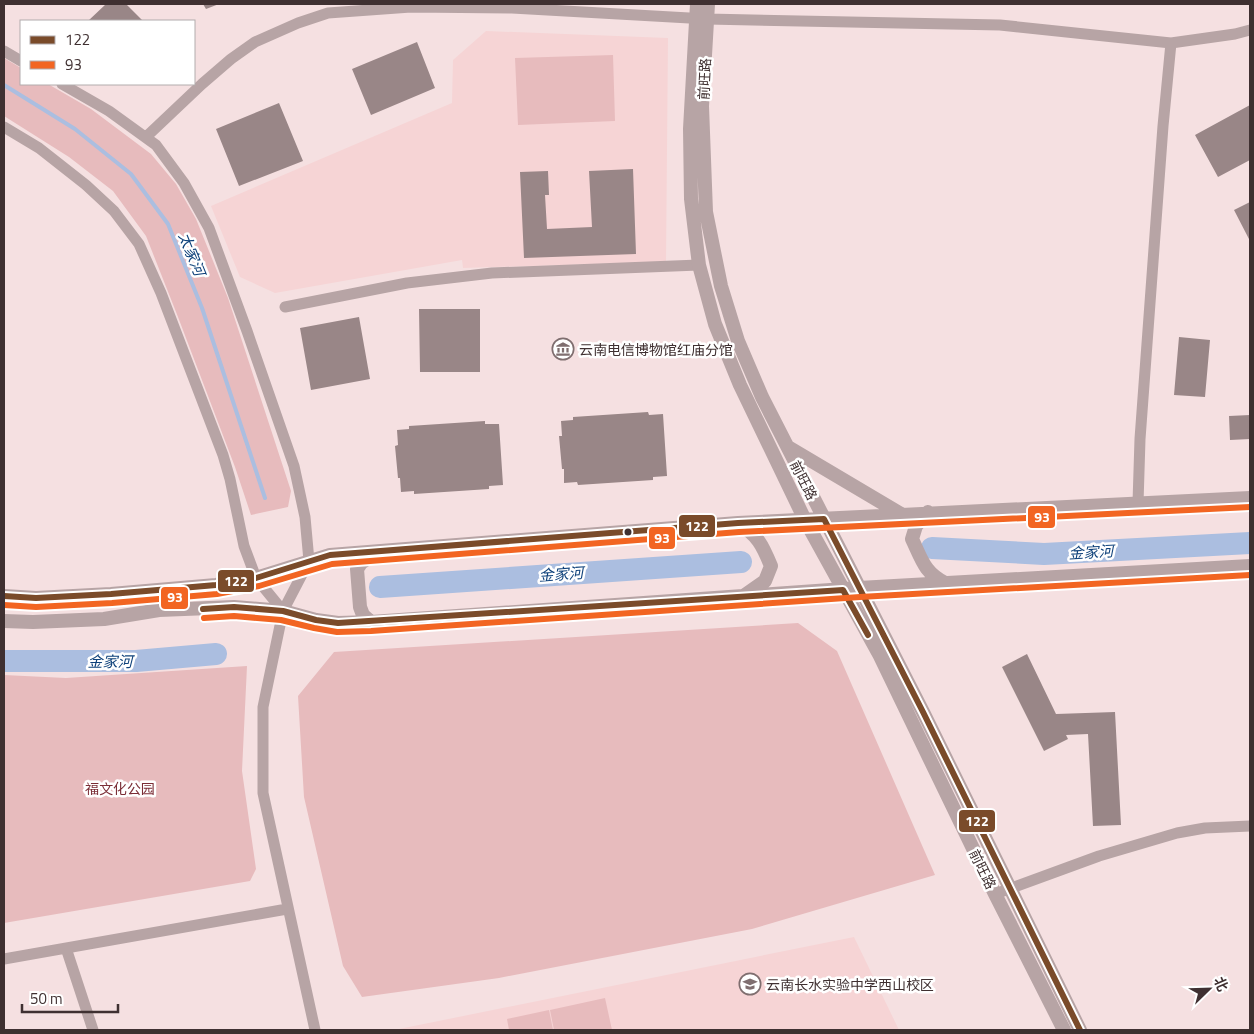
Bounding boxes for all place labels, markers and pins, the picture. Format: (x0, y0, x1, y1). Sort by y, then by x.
museum icon: 云南电信博物馆红庙分馆 (551, 337, 575, 361)
place label: 云南电信博物馆红庙分馆 (579, 339, 733, 360)
unlabelled marker (623, 527, 633, 537)
school or university icon: 云南长水实验中学西山校区 (738, 972, 762, 996)
place label: 云南长水实验中学西山校区 (766, 974, 934, 995)

